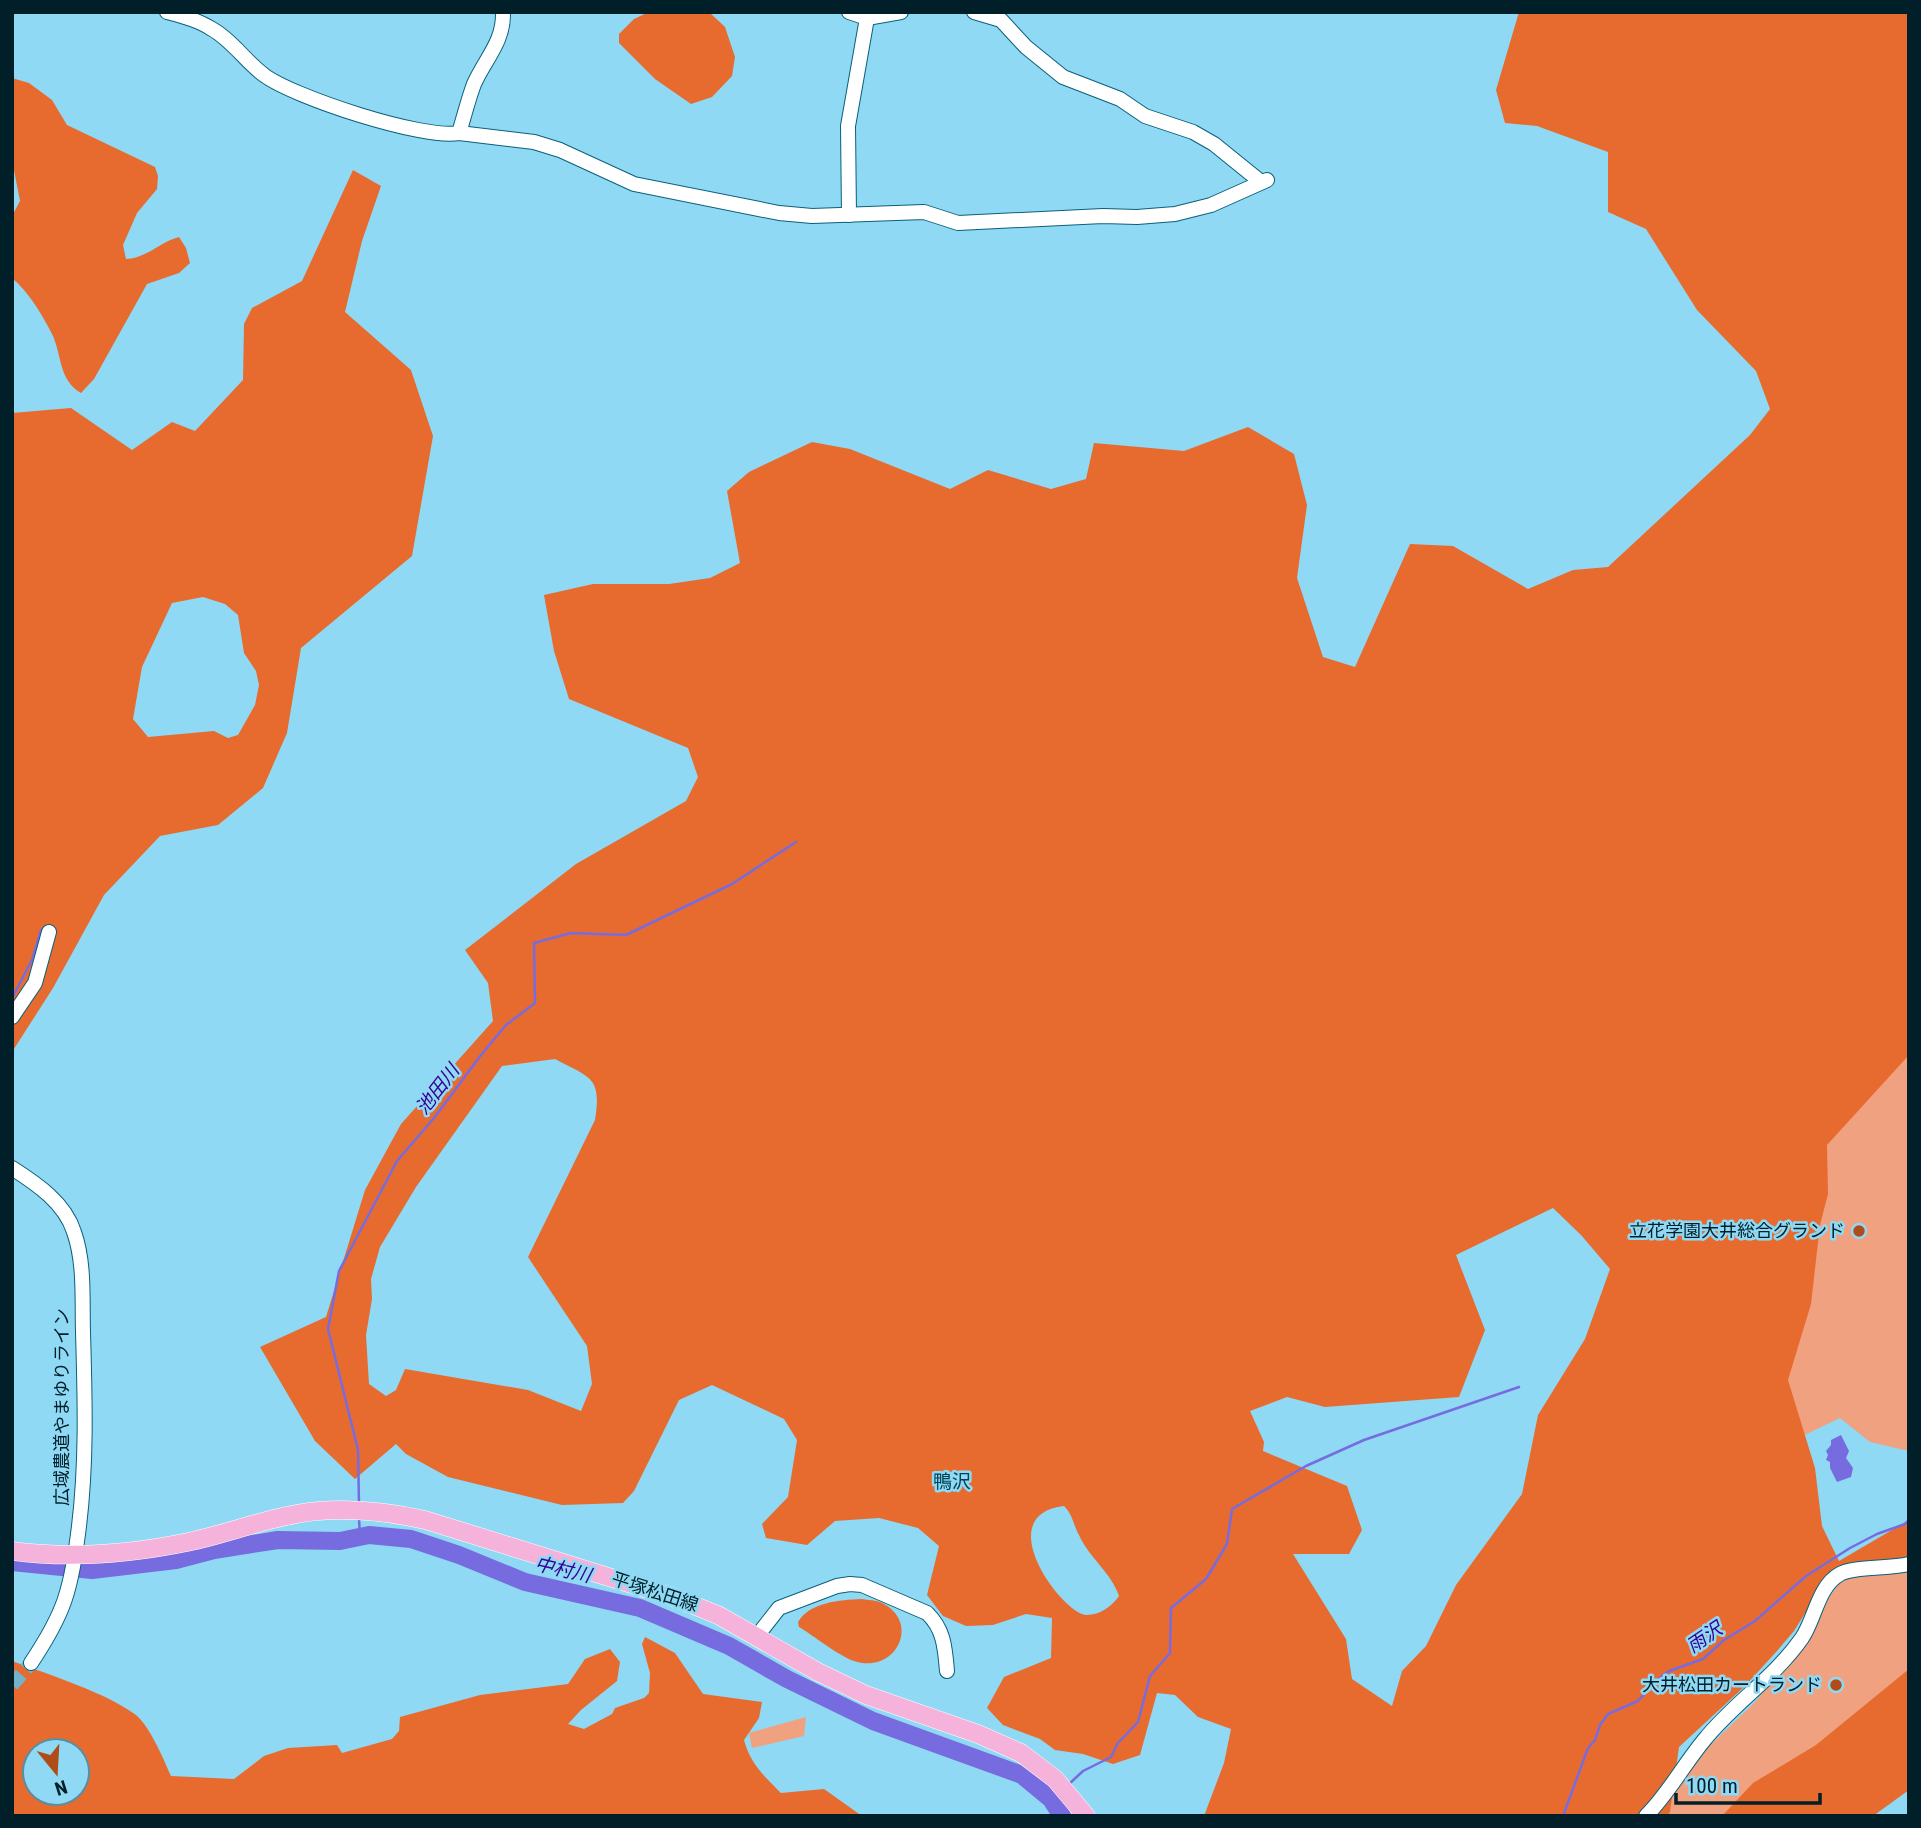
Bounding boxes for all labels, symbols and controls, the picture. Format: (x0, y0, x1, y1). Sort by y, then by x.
water label: 池田川 (411, 1058, 465, 1119)
place label: 立花学園大井総合グランド (1629, 1220, 1845, 1241)
marker: 立花学園大井総合グランド (1851, 1223, 1867, 1239)
street label: 広域農道やまゆりライン (51, 1308, 72, 1506)
district label: 鴨沢 (933, 1470, 971, 1493)
water label: 中村川 (533, 1552, 595, 1588)
street label: 平塚松田線 (609, 1568, 701, 1615)
water label: 雨沢 (1682, 1616, 1729, 1658)
place label: 大井松田カートランド (1642, 1674, 1822, 1695)
marker: 大井松田カートランド (1828, 1677, 1844, 1693)
north arrow (21, 1737, 91, 1807)
scale bar (1676, 1762, 1820, 1806)
text: 100 m (1686, 1774, 1738, 1798)
text: N (52, 1775, 70, 1800)

